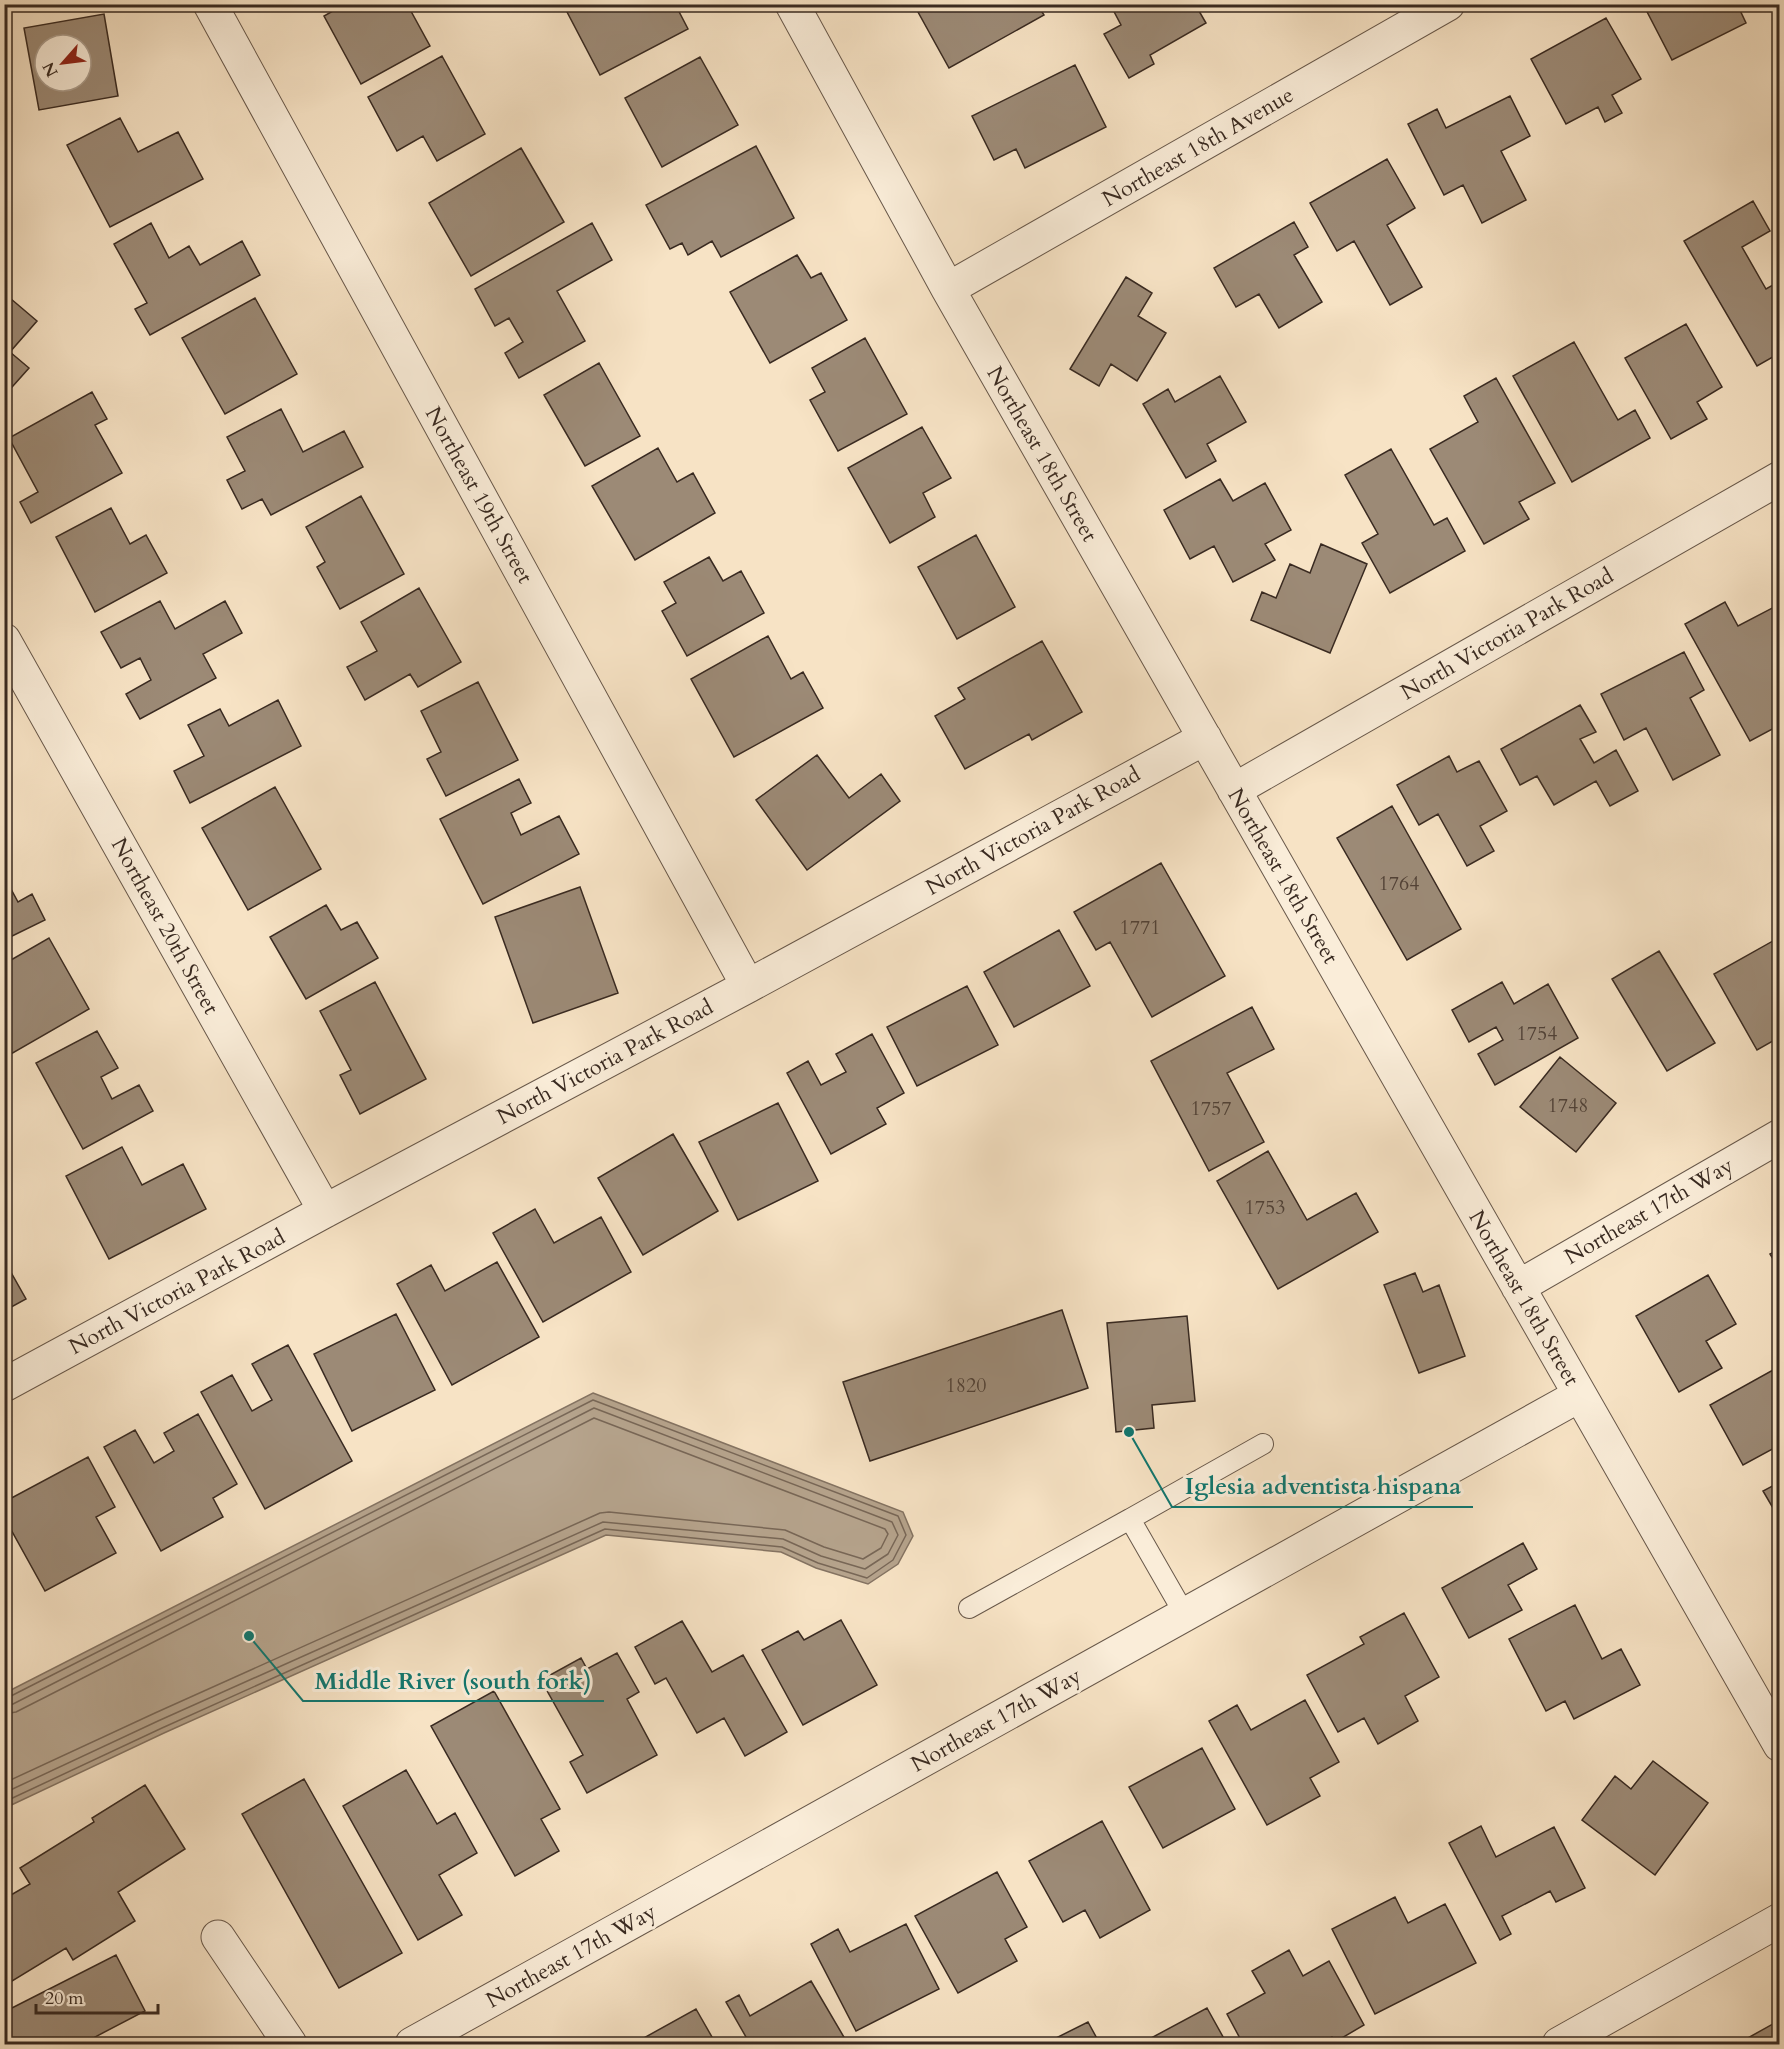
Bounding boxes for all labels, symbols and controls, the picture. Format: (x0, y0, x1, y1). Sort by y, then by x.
north arrow (33, 33, 93, 93)
text: N (38, 58, 64, 81)
street label: Northeast 18th Avenue (1097, 80, 1299, 214)
street label: Northeast 18th Street (980, 361, 1104, 547)
street label: Northeast 19th Street (418, 401, 540, 589)
street label: North Victoria Park Road (1395, 561, 1619, 707)
street label: North Victoria Park Road (920, 759, 1146, 903)
street label: Northeast 18th Street (1221, 783, 1345, 969)
street label: Northeast 20th Street (104, 832, 226, 1020)
house number: 1764 (1379, 870, 1419, 897)
house number: 1771 (1120, 914, 1160, 941)
street label: North Victoria Park Road (492, 992, 719, 1132)
house number: 1754 (1517, 1020, 1557, 1047)
house number: 1748 (1548, 1092, 1588, 1119)
house number: 1757 (1191, 1095, 1231, 1122)
street label: Northeast 17th Way (1559, 1150, 1739, 1272)
house number: 1753 (1245, 1194, 1285, 1221)
street label: Northeast 18th Street (1462, 1205, 1586, 1391)
street label: North Victoria Park Road (64, 1222, 291, 1362)
house number: 1820 (946, 1372, 986, 1399)
callout: Iglesia adventista hispana (1172, 1465, 1473, 1507)
text: Iglesia adventista hispana (1185, 1470, 1461, 1503)
callout: Middle River (south fork) (303, 1659, 604, 1701)
street label: Northeast 17th Way (905, 1661, 1087, 1779)
text: Middle River (south fork) (314, 1665, 592, 1698)
street label: Northeast 17th Way (480, 1897, 662, 2015)
scale bar (36, 1977, 158, 2015)
text: 20 m (45, 1986, 84, 2011)

